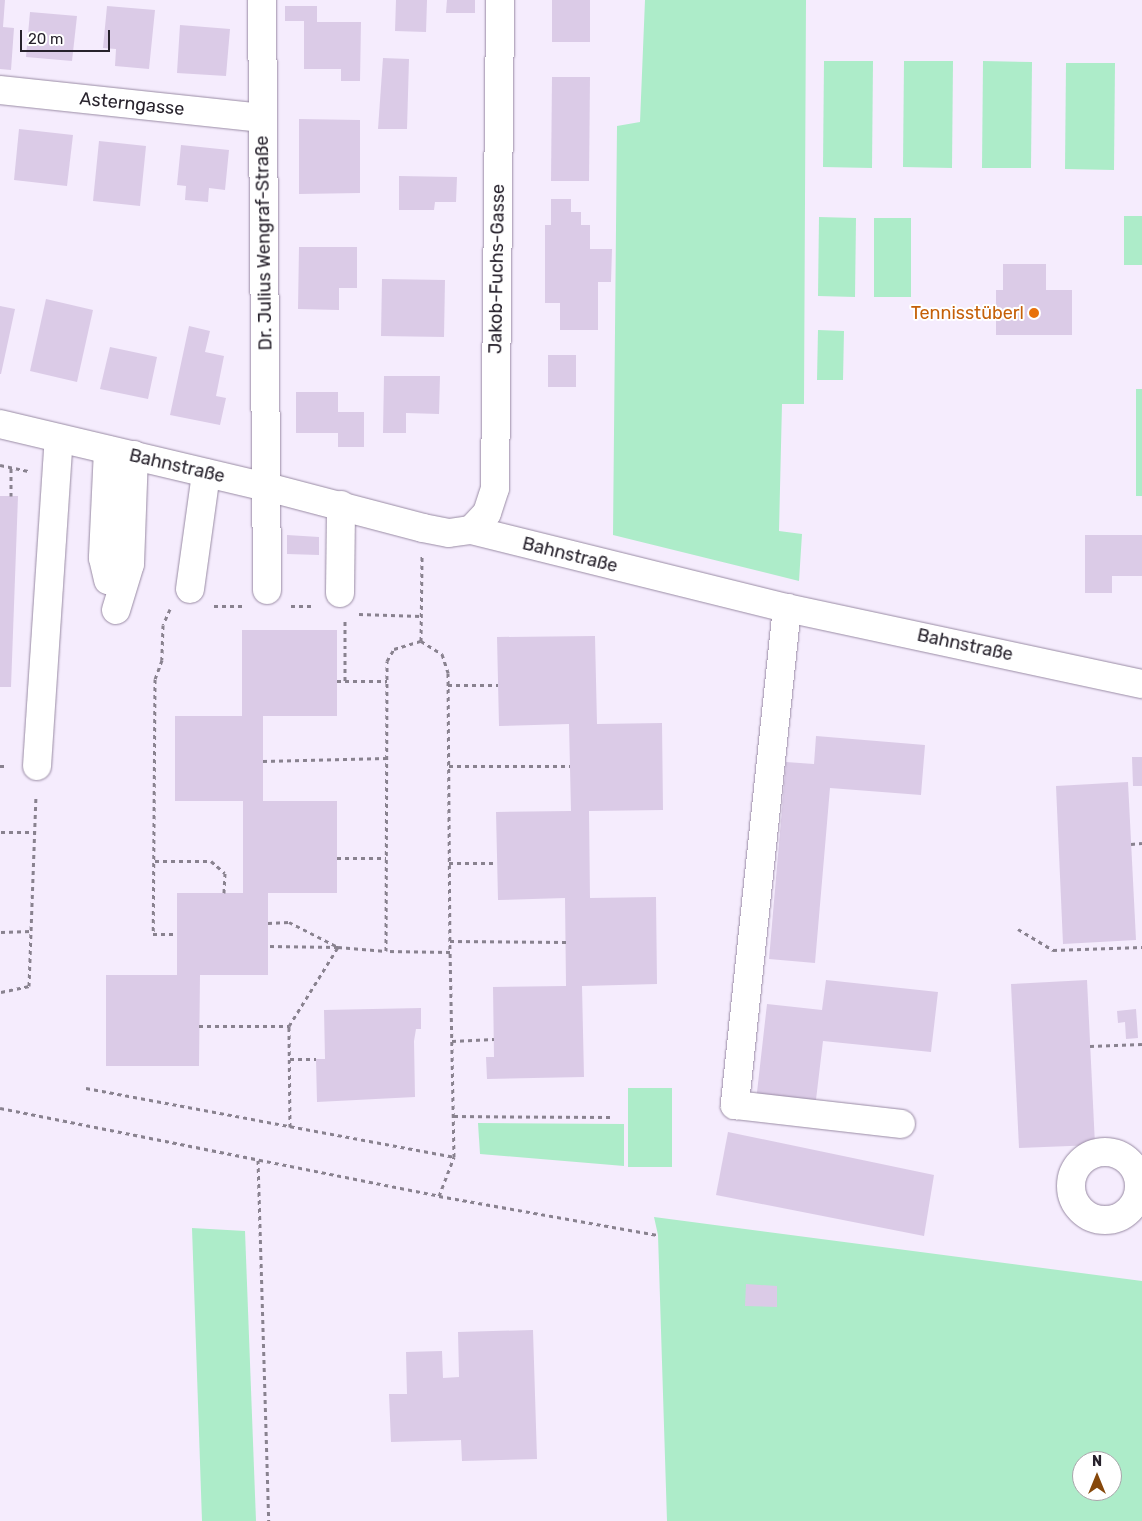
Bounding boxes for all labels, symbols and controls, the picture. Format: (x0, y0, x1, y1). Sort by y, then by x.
scale bar (22, 20, 112, 52)
text: 20 m (28, 30, 63, 48)
street label: Asterngasse (79, 88, 185, 120)
street label: Dr. Julius Wengraf-Straße (251, 135, 277, 351)
street label: Jakob-Fuchs-Gasse (485, 184, 509, 354)
place label: Tennisstüberl (911, 302, 1024, 324)
marker: Tennisstüberl (1028, 307, 1040, 319)
street label: Bahnstraße (127, 445, 227, 487)
street label: Bahnstraße (520, 533, 620, 577)
street label: Bahnstraße (915, 624, 1015, 666)
north arrow (1072, 1451, 1122, 1501)
text: N (1092, 1453, 1102, 1470)

